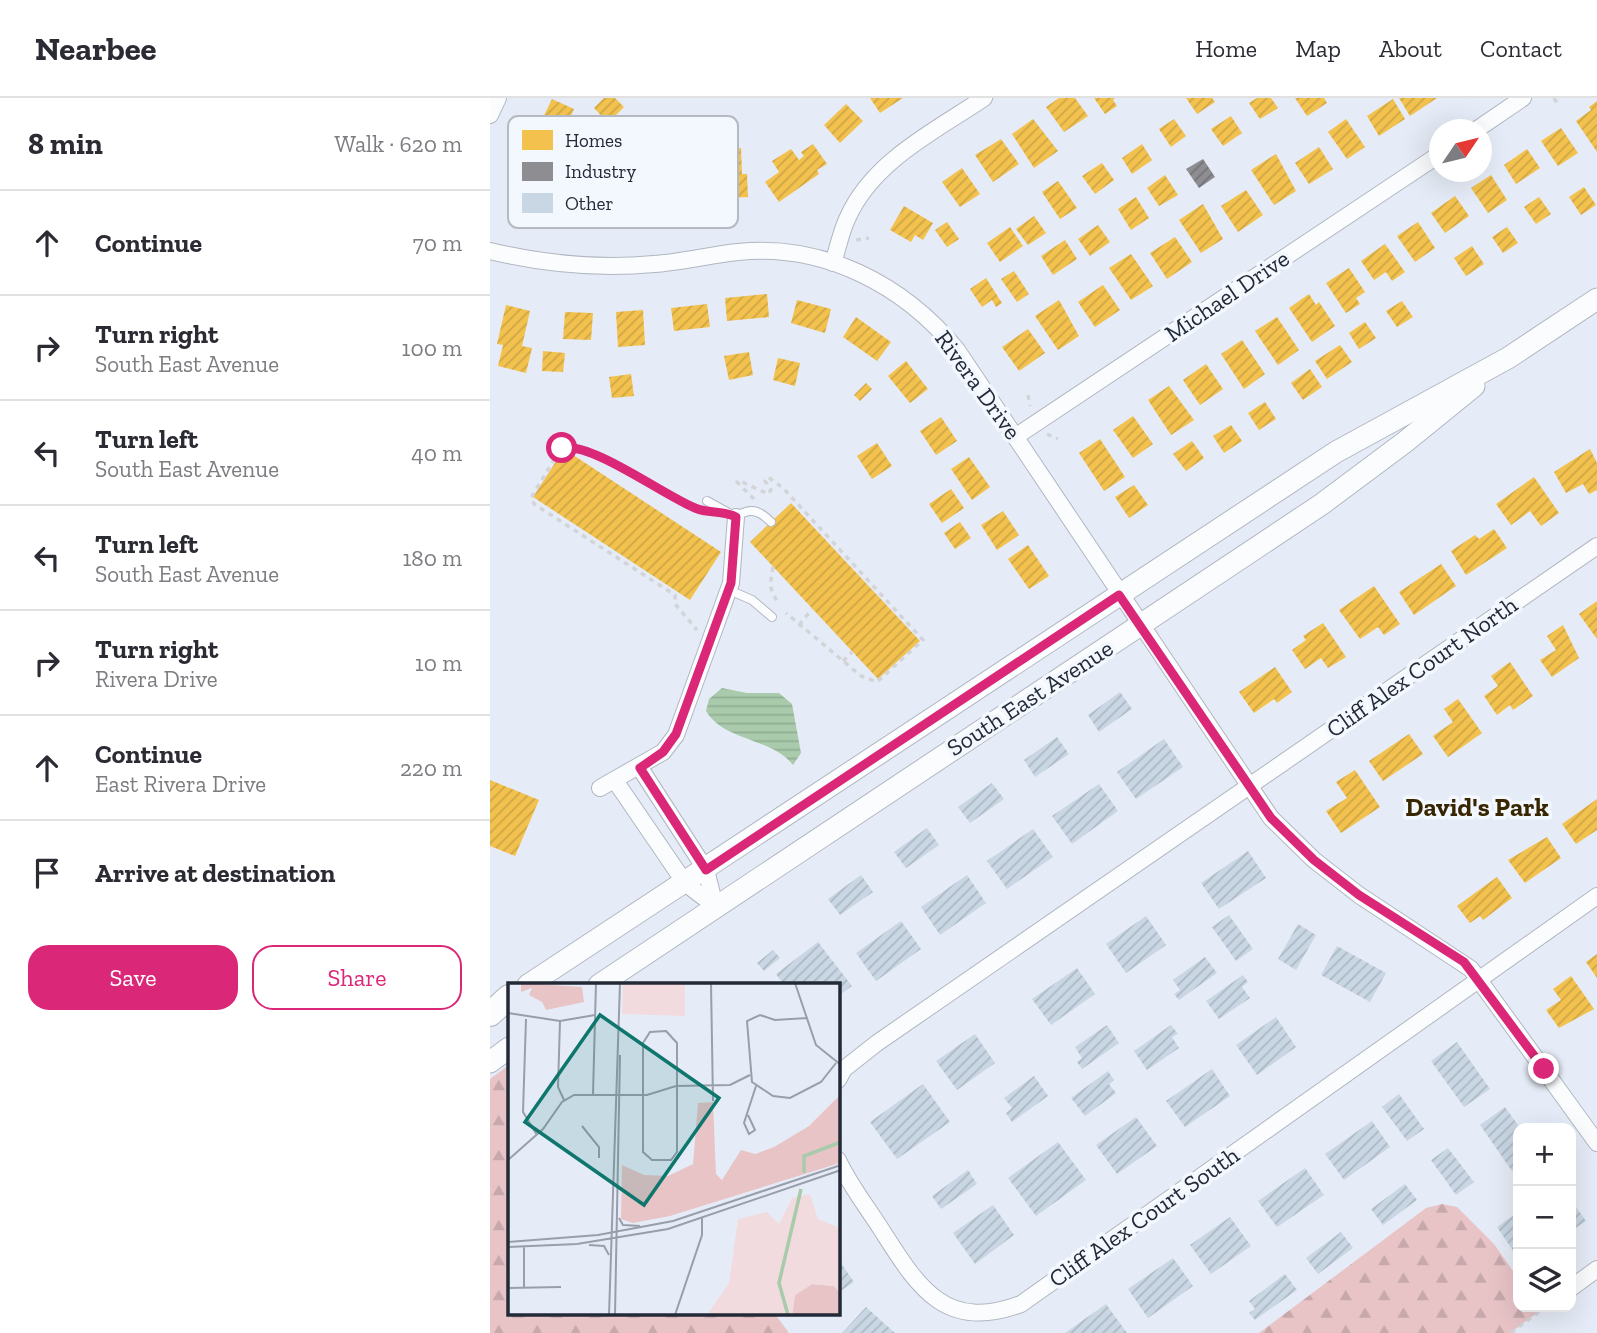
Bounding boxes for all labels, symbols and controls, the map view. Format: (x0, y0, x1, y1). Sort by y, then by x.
text: Nearbee (35, 29, 157, 68)
text: Home (1195, 34, 1257, 63)
text: Map (1295, 34, 1341, 63)
text: About (1379, 34, 1442, 63)
text: Contact (1480, 34, 1562, 63)
legend (508, 116, 738, 228)
north arrow (1429, 119, 1492, 182)
text: 8 min (28, 126, 103, 162)
text: Homes (565, 129, 622, 152)
text: Walk · 620 m (334, 130, 462, 158)
text: Industry (565, 160, 636, 183)
text: Other (565, 192, 613, 215)
icon: ahead (28, 224, 66, 262)
text: Continue (95, 227, 202, 259)
text: 70 m (413, 229, 462, 257)
street label: Michael Drive (1159, 243, 1294, 348)
text: Turn right (95, 318, 218, 350)
street label: Rivera Drive (929, 324, 1028, 445)
icon: right (28, 329, 66, 367)
text: 100 m (402, 334, 462, 362)
text: South East Avenue (95, 350, 279, 378)
text: Turn left (95, 423, 198, 455)
route start (546, 432, 577, 463)
icon: left (28, 434, 66, 472)
text: 40 m (411, 439, 462, 467)
text: South East Avenue (95, 455, 279, 483)
text: Turn left (95, 528, 198, 560)
icon: left (28, 539, 66, 577)
text: 180 m (402, 544, 462, 572)
text: South East Avenue (95, 560, 279, 588)
street label: Cliff Alex Court North (1321, 589, 1523, 743)
text: Turn right (95, 633, 218, 665)
street label: South East Avenue (941, 633, 1118, 762)
icon: right (28, 644, 66, 682)
text: 10 m (415, 649, 462, 677)
text: Rivera Drive (95, 665, 218, 693)
text: Continue (95, 738, 202, 770)
icon: ahead (28, 749, 66, 787)
text: 220 m (400, 754, 462, 782)
text: East Rivera Drive (95, 770, 266, 798)
district label: David's Park (1405, 791, 1549, 823)
icon: arrive (28, 854, 66, 892)
text: Arrive at destination (95, 857, 335, 889)
button: Save (28, 945, 238, 1010)
button: Share (252, 945, 462, 1010)
inset map (508, 983, 840, 1316)
route end (1528, 1053, 1559, 1084)
map controls (1513, 1123, 1576, 1312)
button: + (1513, 1123, 1576, 1186)
street label: Cliff Alex Court South (1043, 1140, 1245, 1293)
button: − (1513, 1186, 1576, 1249)
button: layers (1513, 1249, 1576, 1312)

